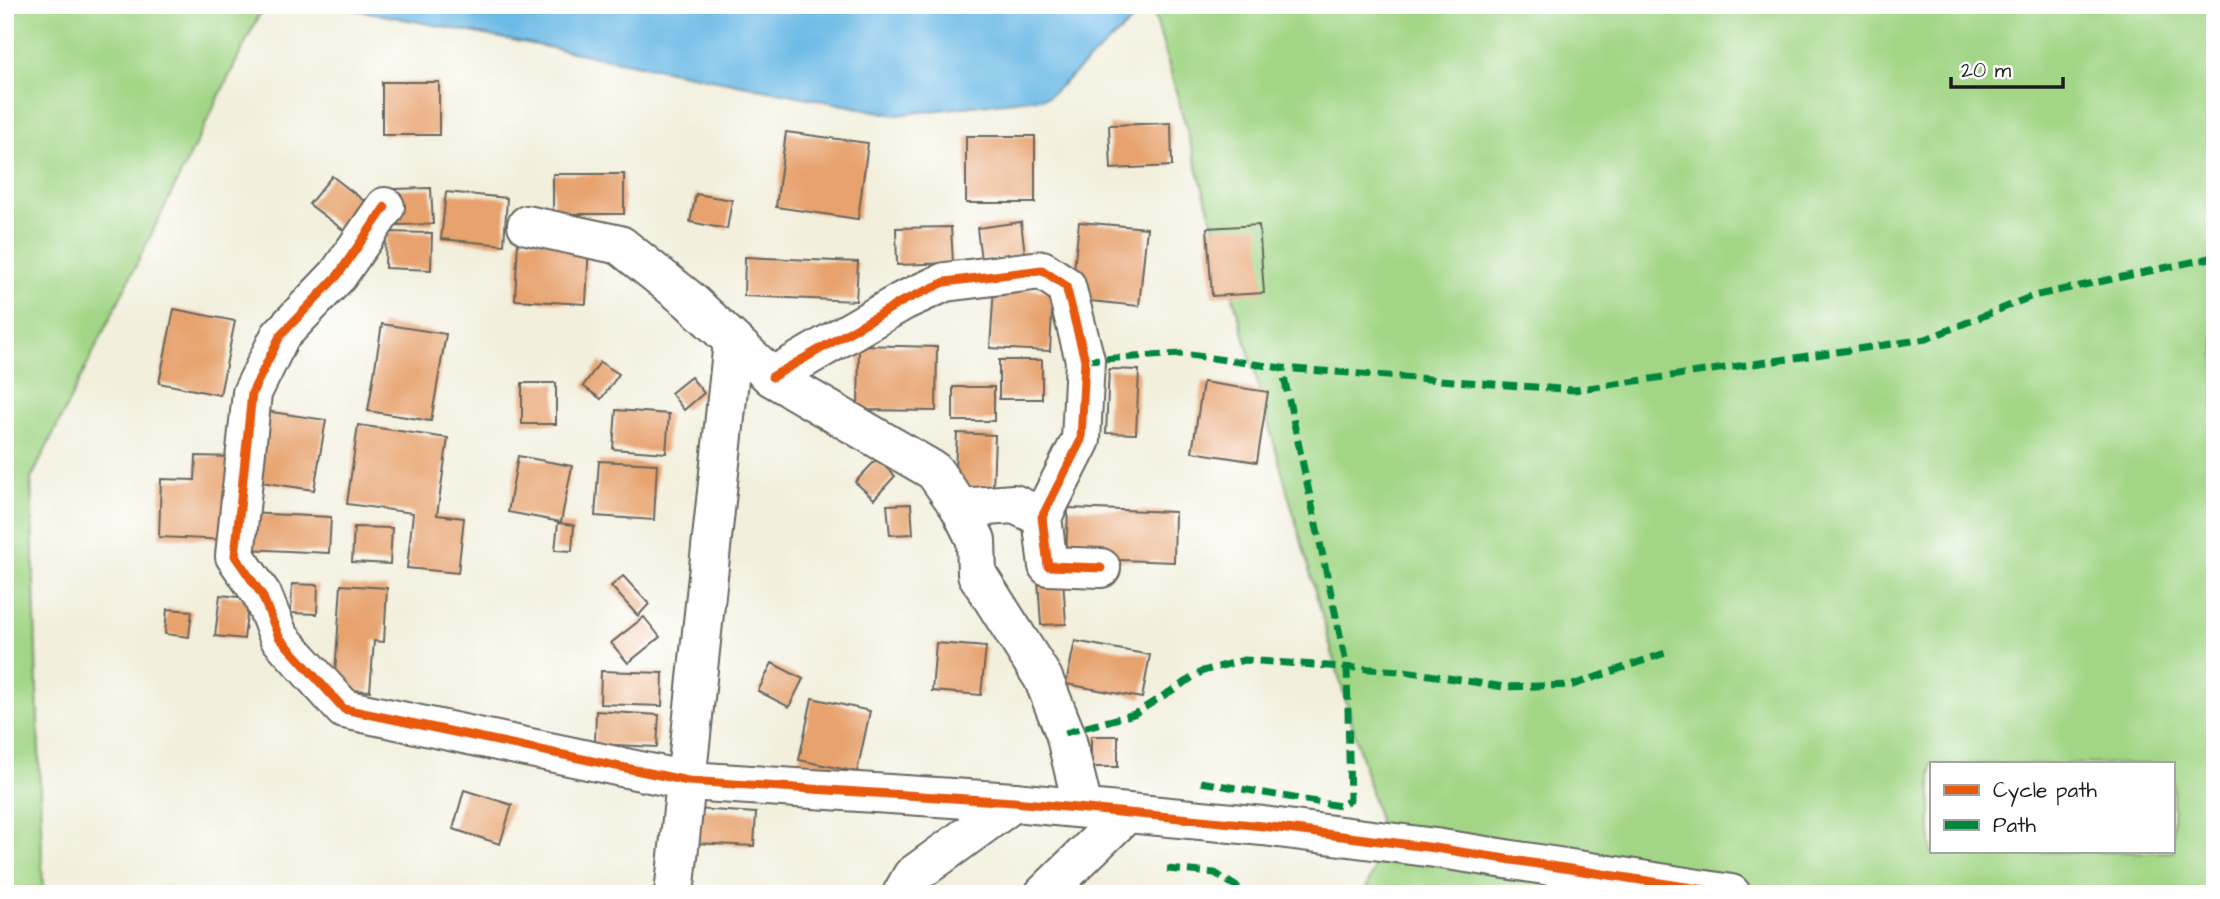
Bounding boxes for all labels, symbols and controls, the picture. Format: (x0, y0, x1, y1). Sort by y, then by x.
scale bar (1951, 46, 2062, 90)
text: 20 m (1961, 56, 2012, 85)
legend (1930, 762, 2174, 853)
text: Cycle path (1993, 776, 2098, 807)
text: Path (1993, 811, 2037, 840)

